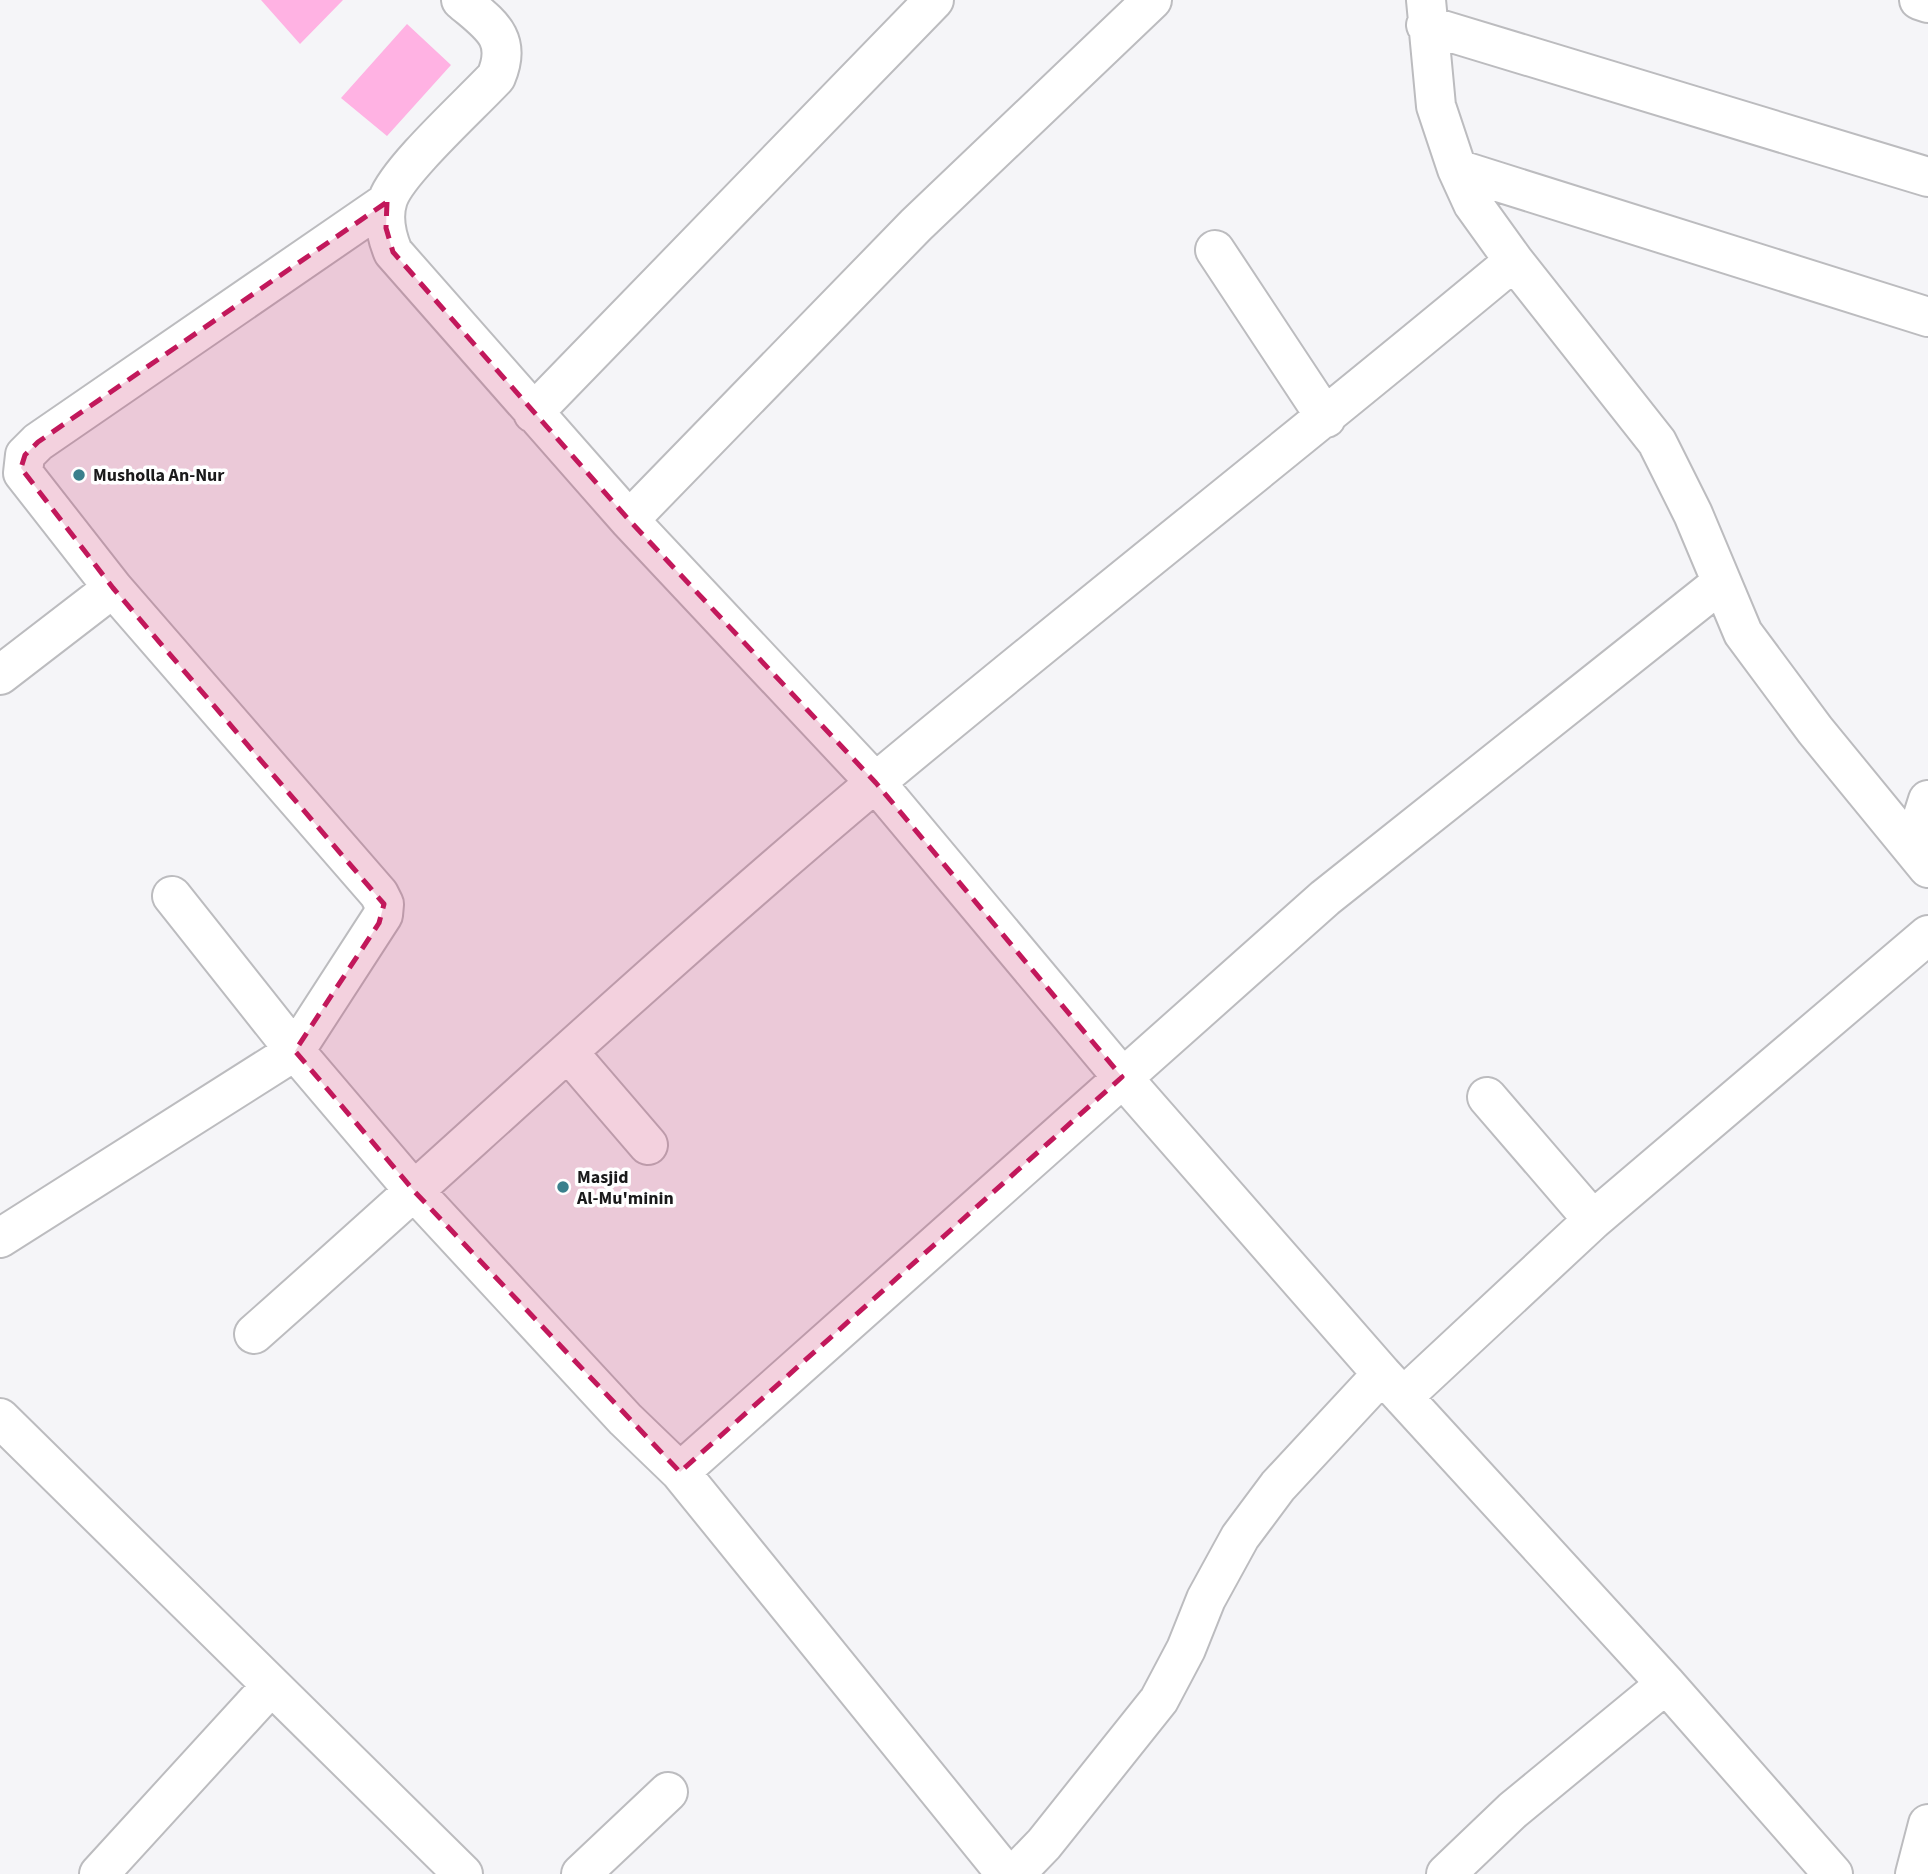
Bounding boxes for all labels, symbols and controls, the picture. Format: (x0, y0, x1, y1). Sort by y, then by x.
place label: Musholla An-Nur (93, 463, 225, 488)
marker: Musholla An-Nur (71, 467, 87, 483)
place label: Masjid Al-Mu'minin (576, 1165, 674, 1211)
marker: Masjid Al-Mu'minin (555, 1179, 571, 1195)

